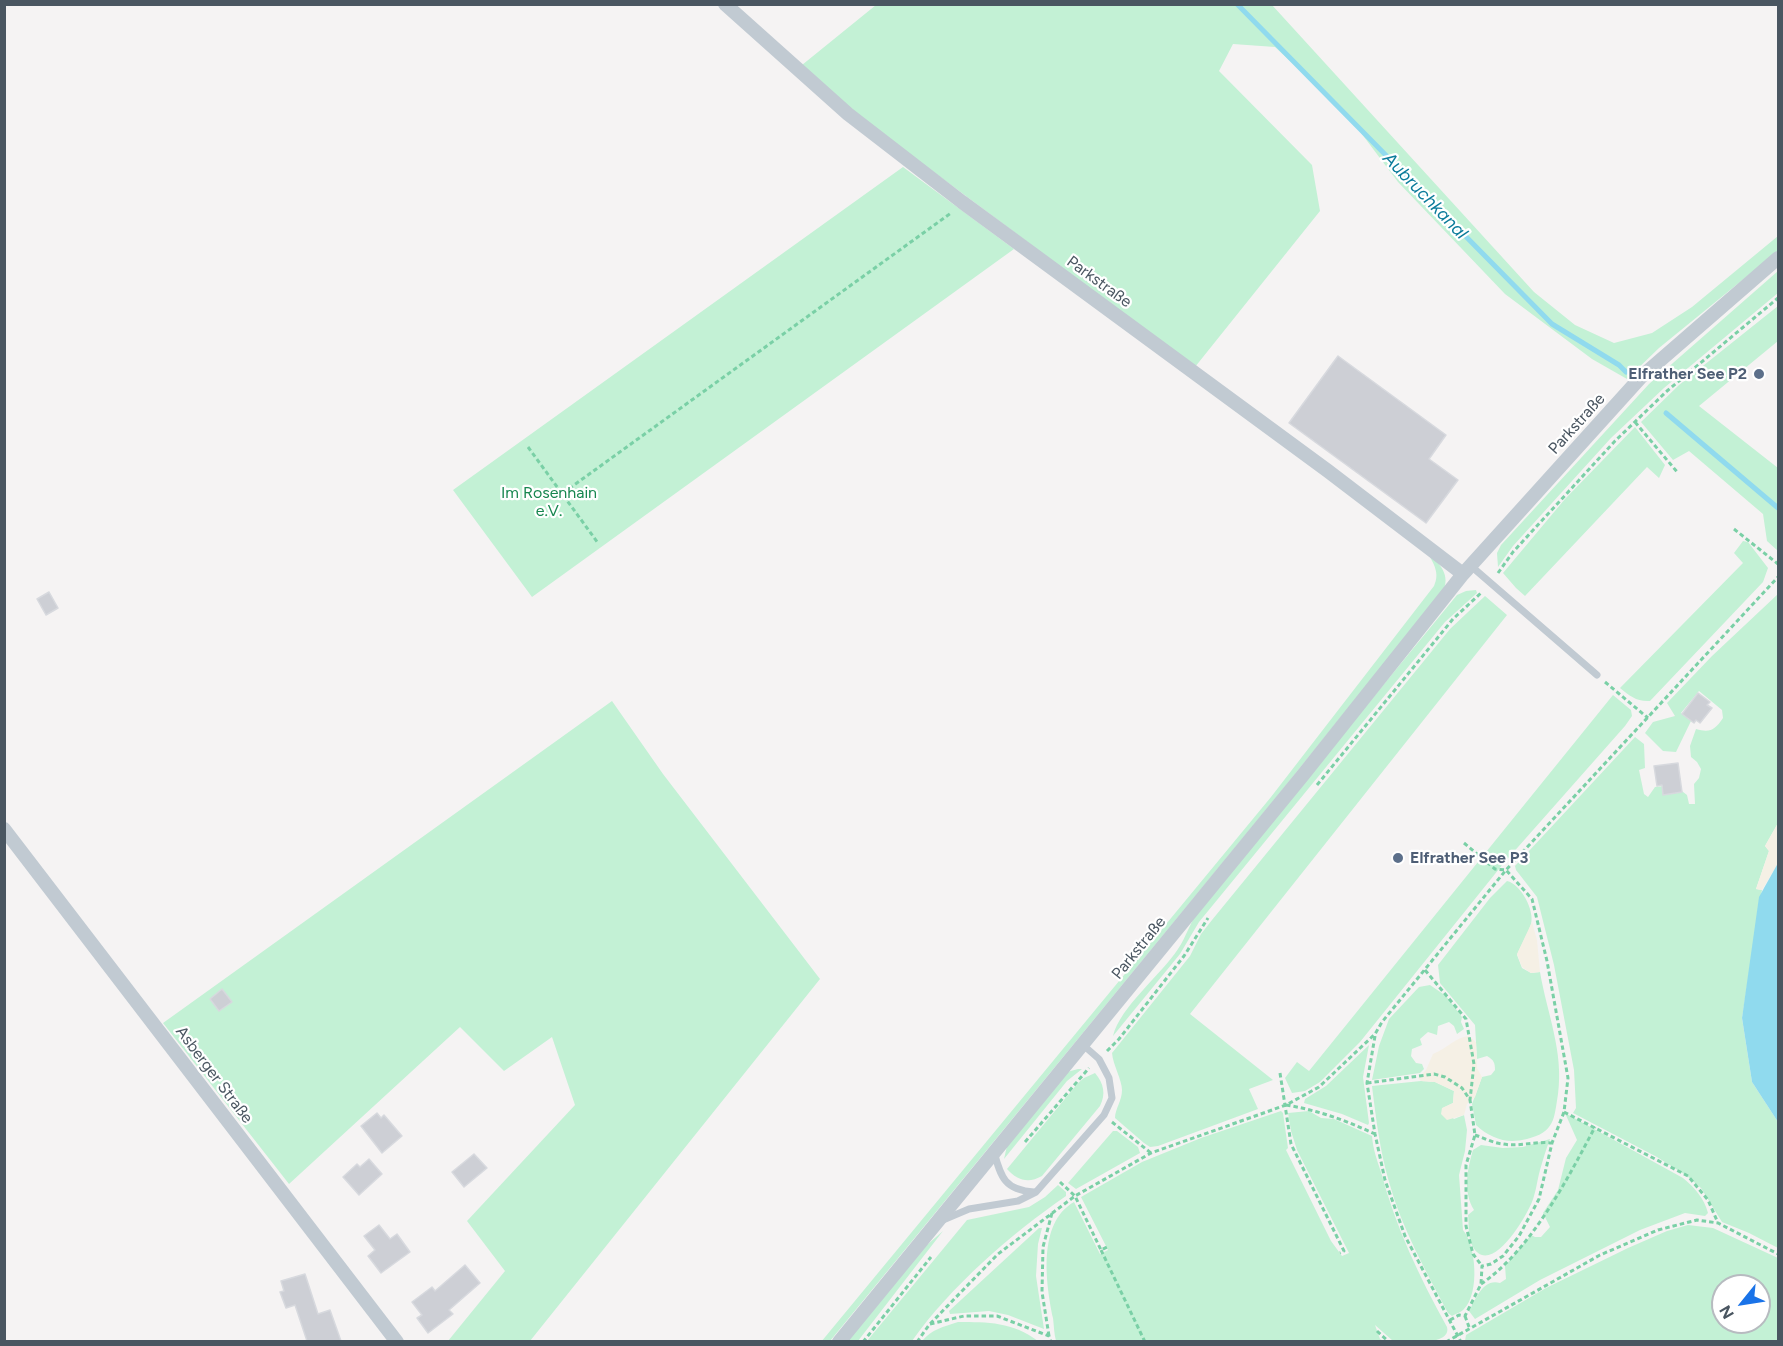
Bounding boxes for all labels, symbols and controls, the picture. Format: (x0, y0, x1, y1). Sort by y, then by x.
water label: Aubruchkanal (1378, 148, 1472, 244)
street label: Parkstraße (1063, 252, 1135, 312)
place label: Elfrather See P2 (1628, 364, 1747, 384)
marker: Elfrather See P2 (1752, 367, 1766, 381)
street label: Parkstraße (1545, 390, 1609, 458)
park label: Im Rosenhain e.V. (501, 483, 597, 521)
place label: Elfrather See P3 (1410, 848, 1528, 868)
marker: Elfrather See P3 (1391, 851, 1405, 865)
street label: Parkstraße (1108, 913, 1170, 983)
street label: Asberger Straße (171, 1023, 257, 1127)
north arrow (1711, 1274, 1771, 1334)
text: N (1715, 1302, 1738, 1322)

